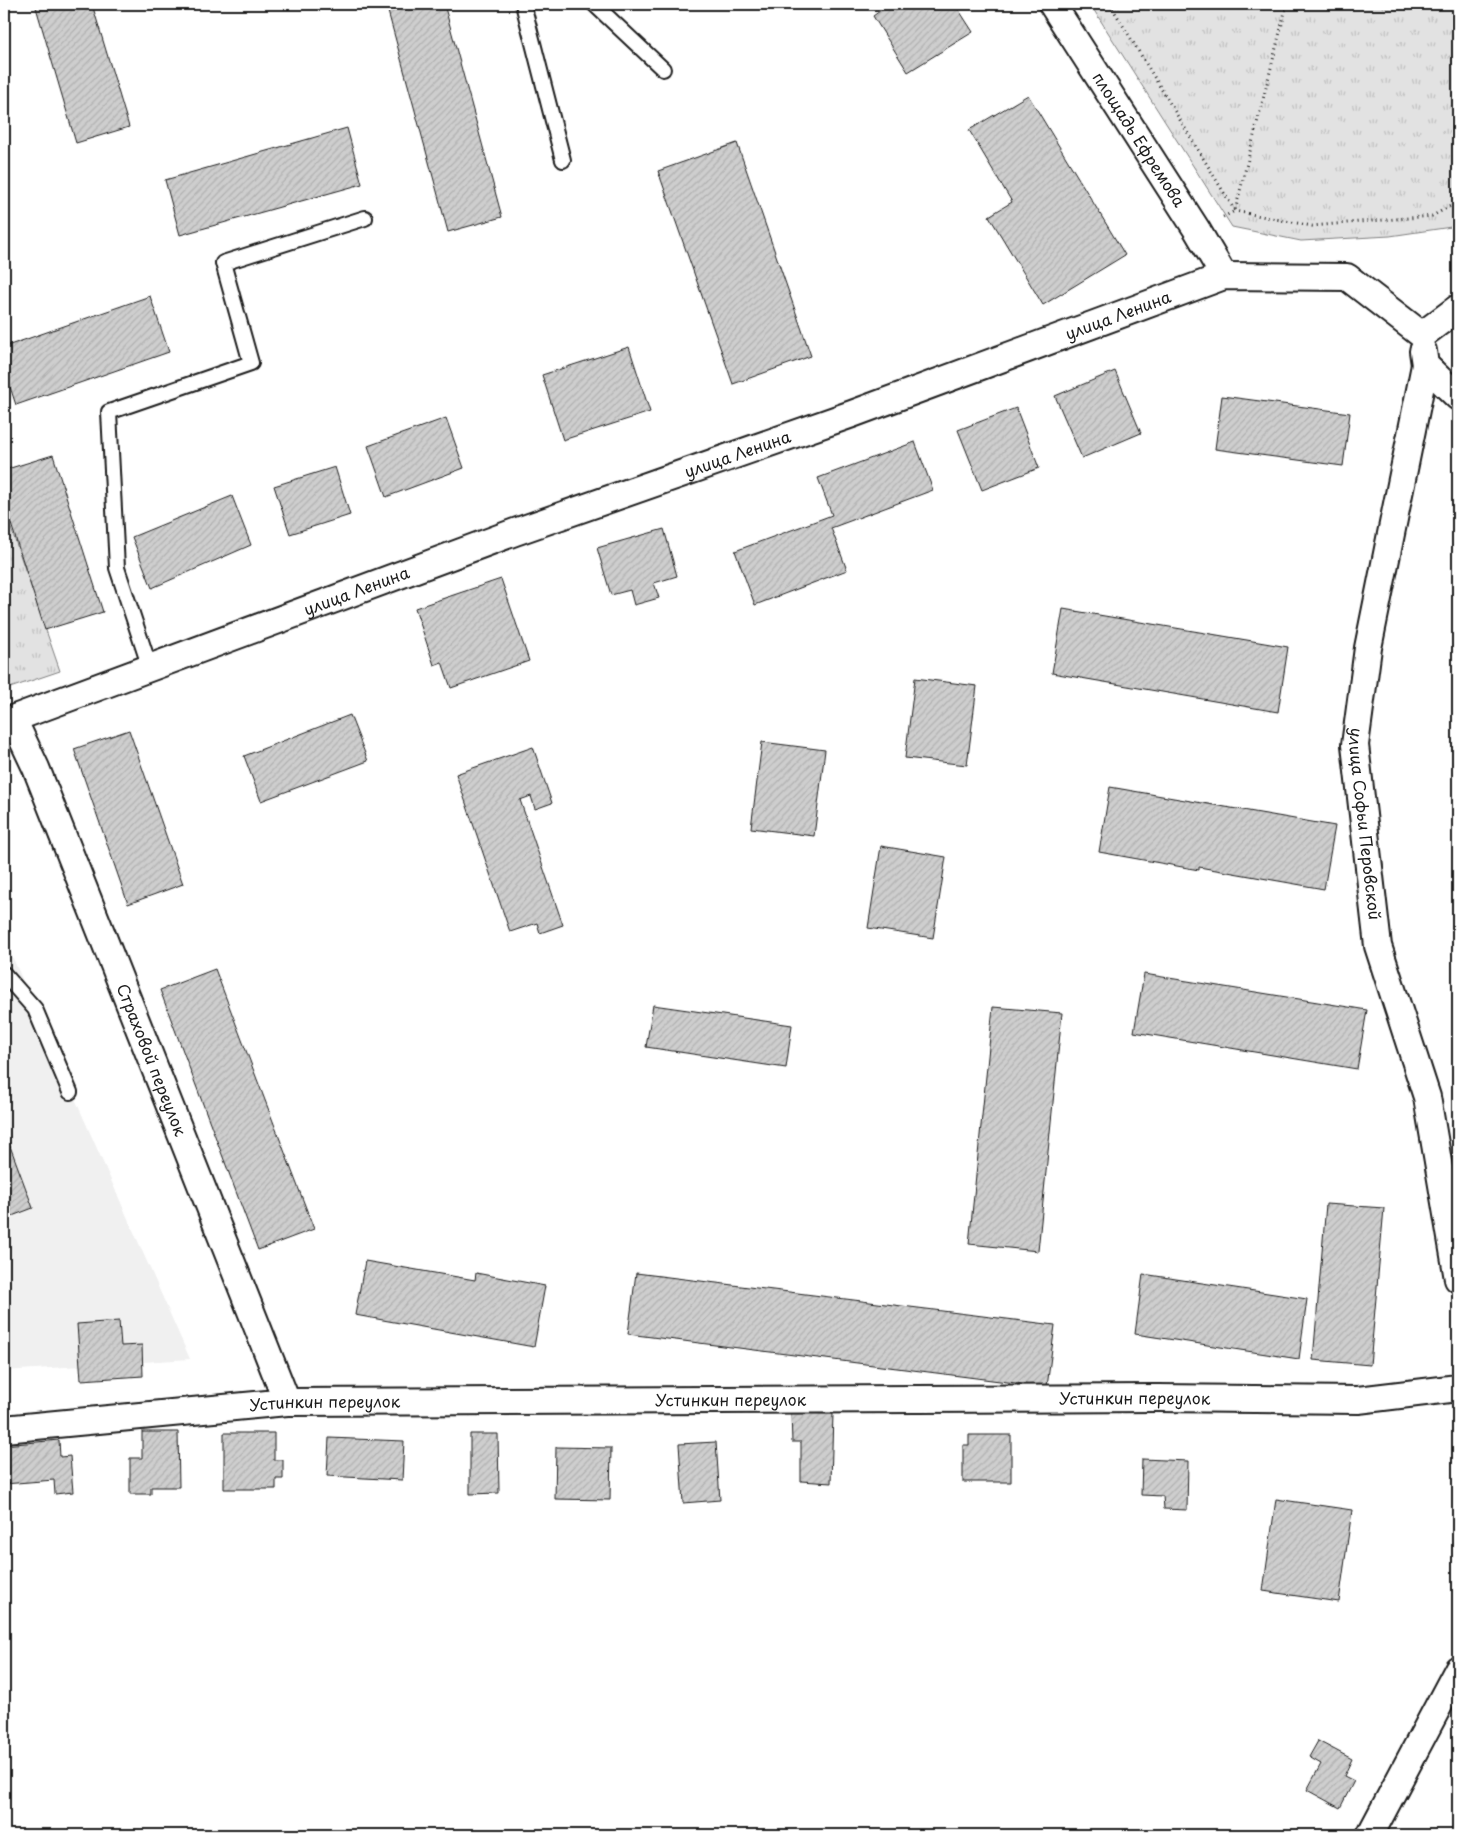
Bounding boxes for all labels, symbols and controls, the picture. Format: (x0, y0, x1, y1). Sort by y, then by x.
street label: площадь Ефремова (1087, 67, 1192, 211)
street label: улица Ленина (1061, 284, 1174, 345)
street label: улица Ленина (681, 423, 794, 483)
street label: улица Ленина (300, 559, 412, 621)
street label: улица Софьи Перовской (1344, 727, 1388, 921)
street label: Страховой переулок (112, 980, 194, 1140)
street label: Устинкин переулок (1059, 1385, 1211, 1410)
street label: Устинкин переулок (655, 1387, 807, 1411)
street label: Устинкин переулок (248, 1388, 401, 1417)

